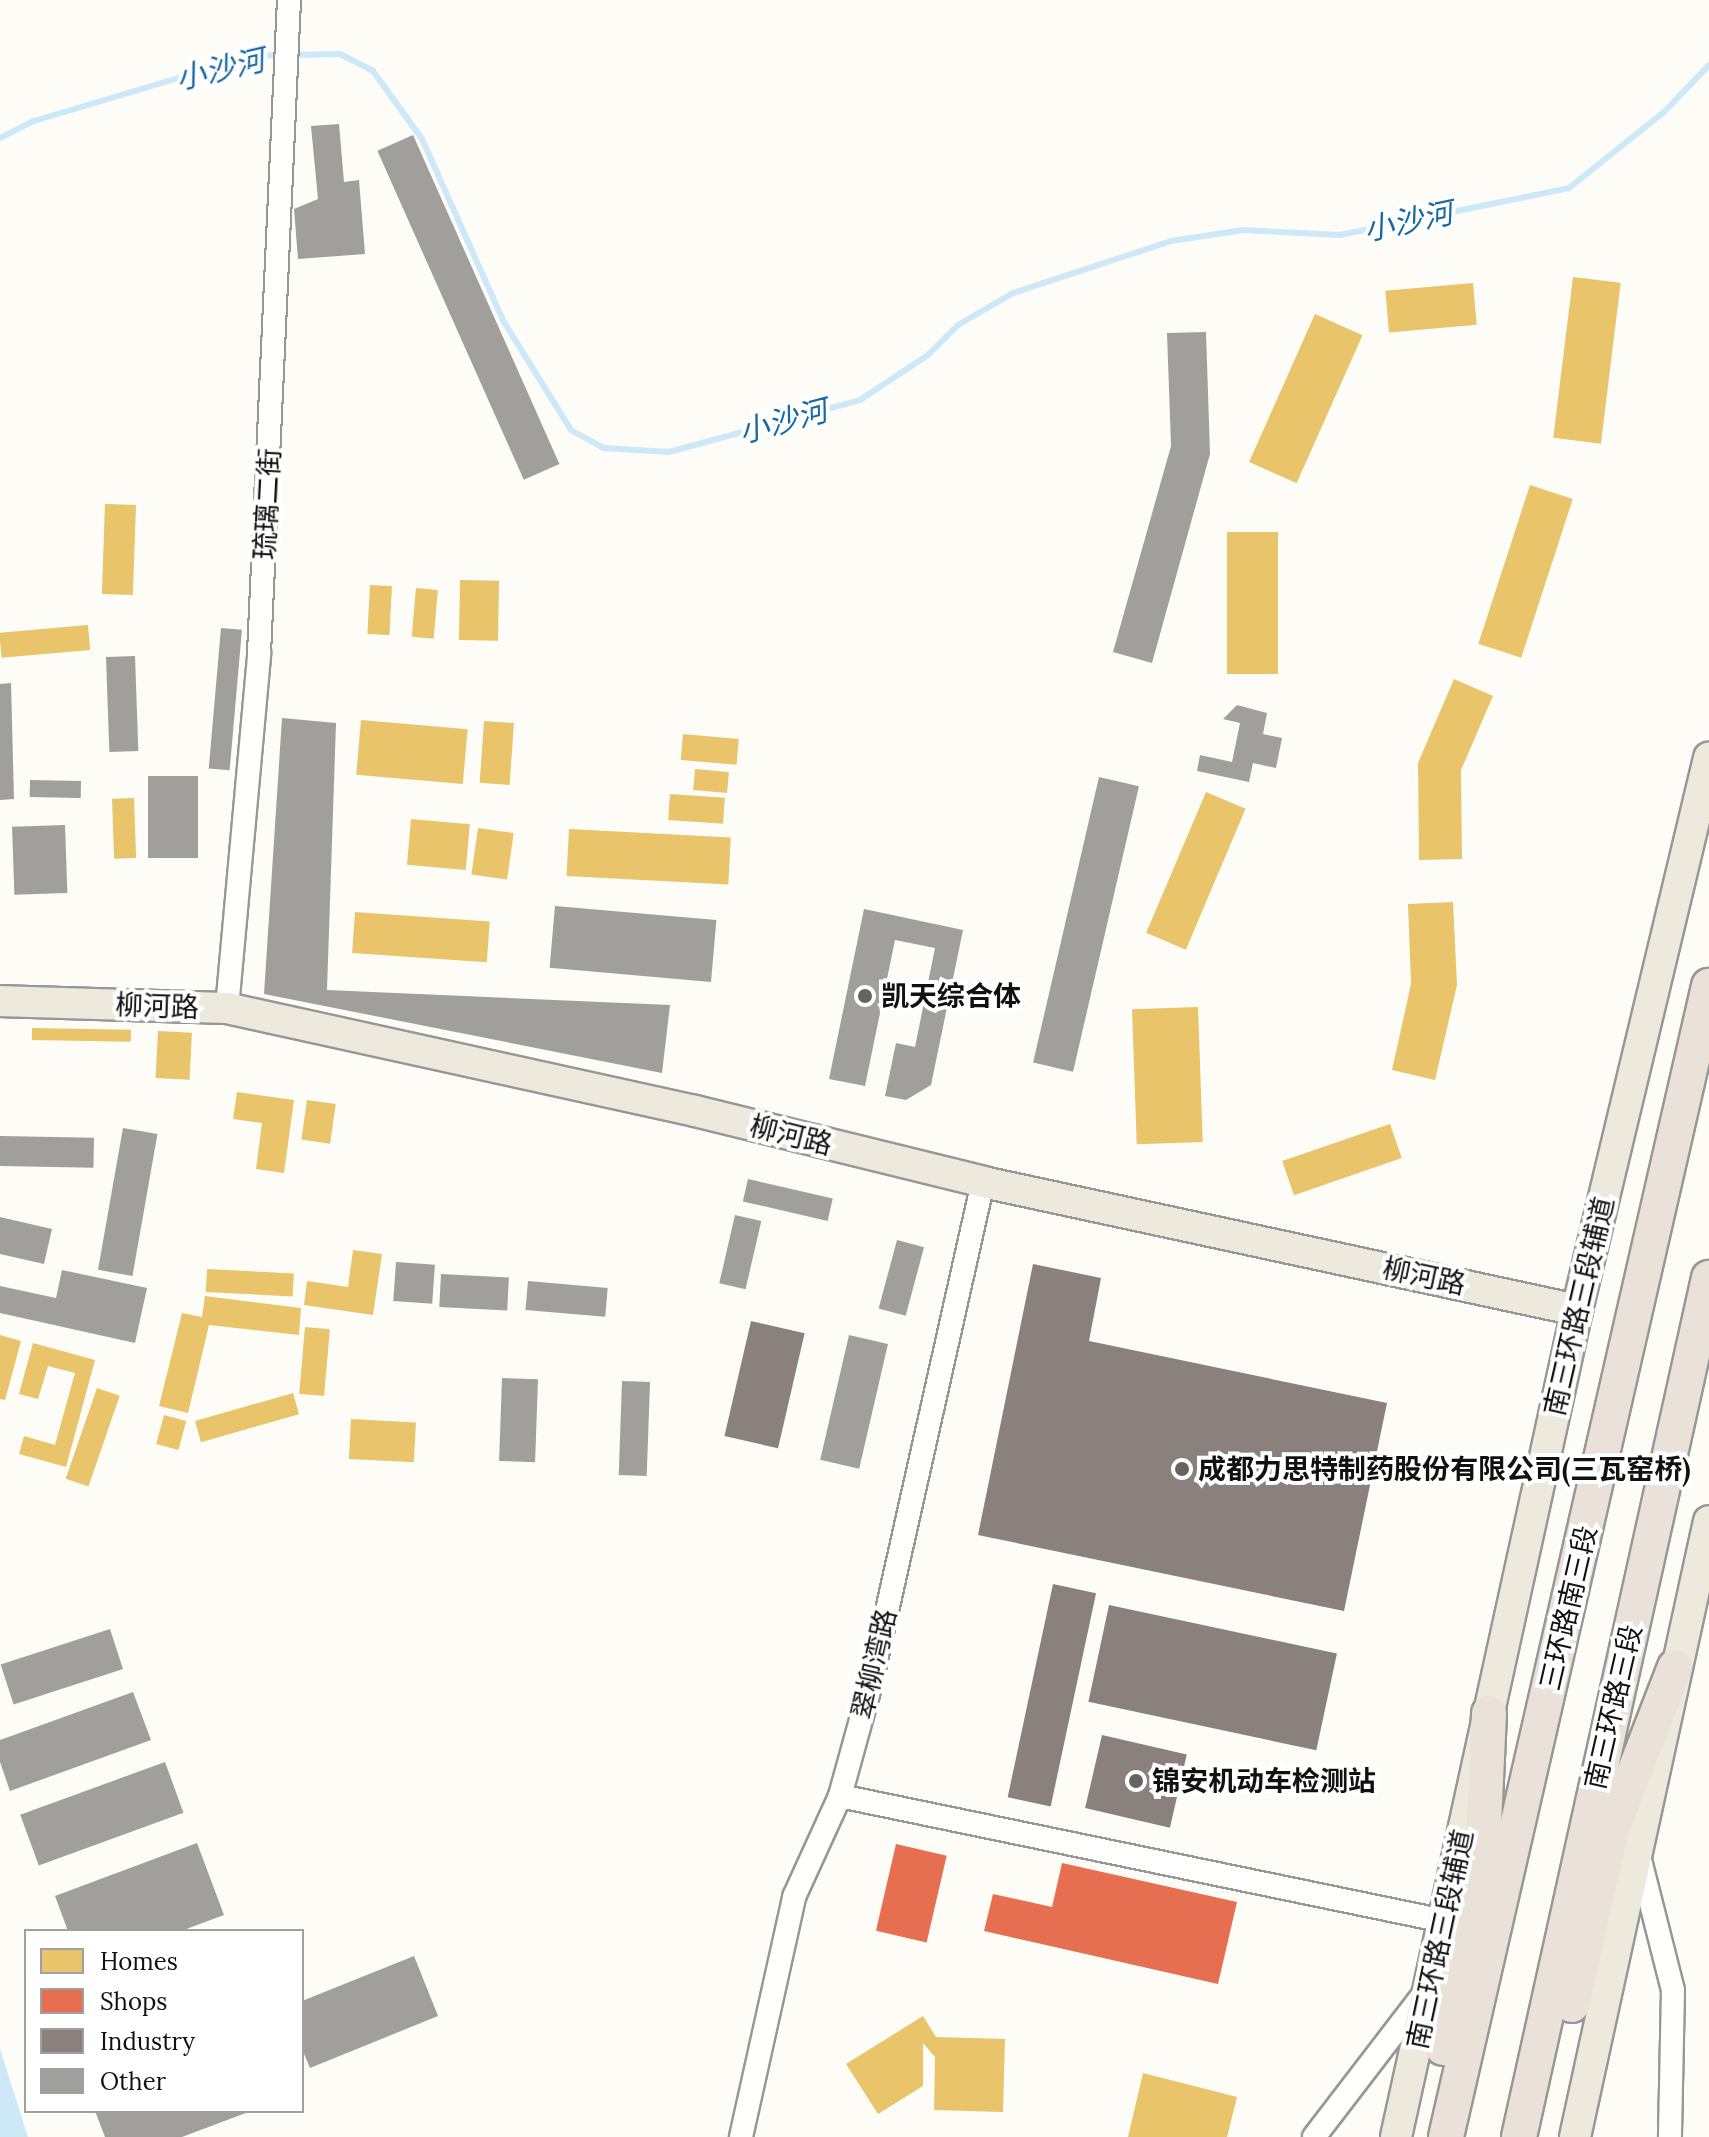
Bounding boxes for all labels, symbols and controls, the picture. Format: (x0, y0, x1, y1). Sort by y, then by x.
water label: 小沙河 (172, 41, 268, 97)
water label: 小沙河 (1360, 194, 1456, 248)
water label: 小沙河 (735, 392, 831, 450)
street label: 琉璃二街 (247, 447, 287, 561)
place label: 凯天综合体 (881, 979, 1021, 1013)
marker: 凯天综合体 (856, 987, 874, 1005)
street label: 柳河路 (114, 988, 200, 1024)
street label: 柳河路 (746, 1109, 836, 1161)
street label: 南三环路三段辅道 (1537, 1193, 1621, 1419)
street label: 柳河路 (1379, 1251, 1469, 1301)
place label: 成都力思特制药股份有限公司(三瓦窑桥) (1198, 1452, 1691, 1486)
marker: 成都力思特制药股份有限公司(三瓦窑桥) (1173, 1460, 1191, 1478)
street label: 三环路南三段 (1533, 1522, 1603, 1694)
street label: 翠柳湾路 (845, 1606, 903, 1722)
street label: 南三环路三段 (1578, 1621, 1648, 1793)
place label: 锦安机动车检测站 (1152, 1764, 1376, 1798)
marker: 锦安机动车检测站 (1127, 1772, 1145, 1790)
street label: 南三环路三段辅道 (1400, 1826, 1480, 2052)
legend (24, 1929, 304, 2113)
text: Homes (100, 1946, 178, 1977)
text: Shops (100, 1986, 167, 2017)
text: Industry (100, 2026, 195, 2057)
text: Other (100, 2066, 166, 2097)

